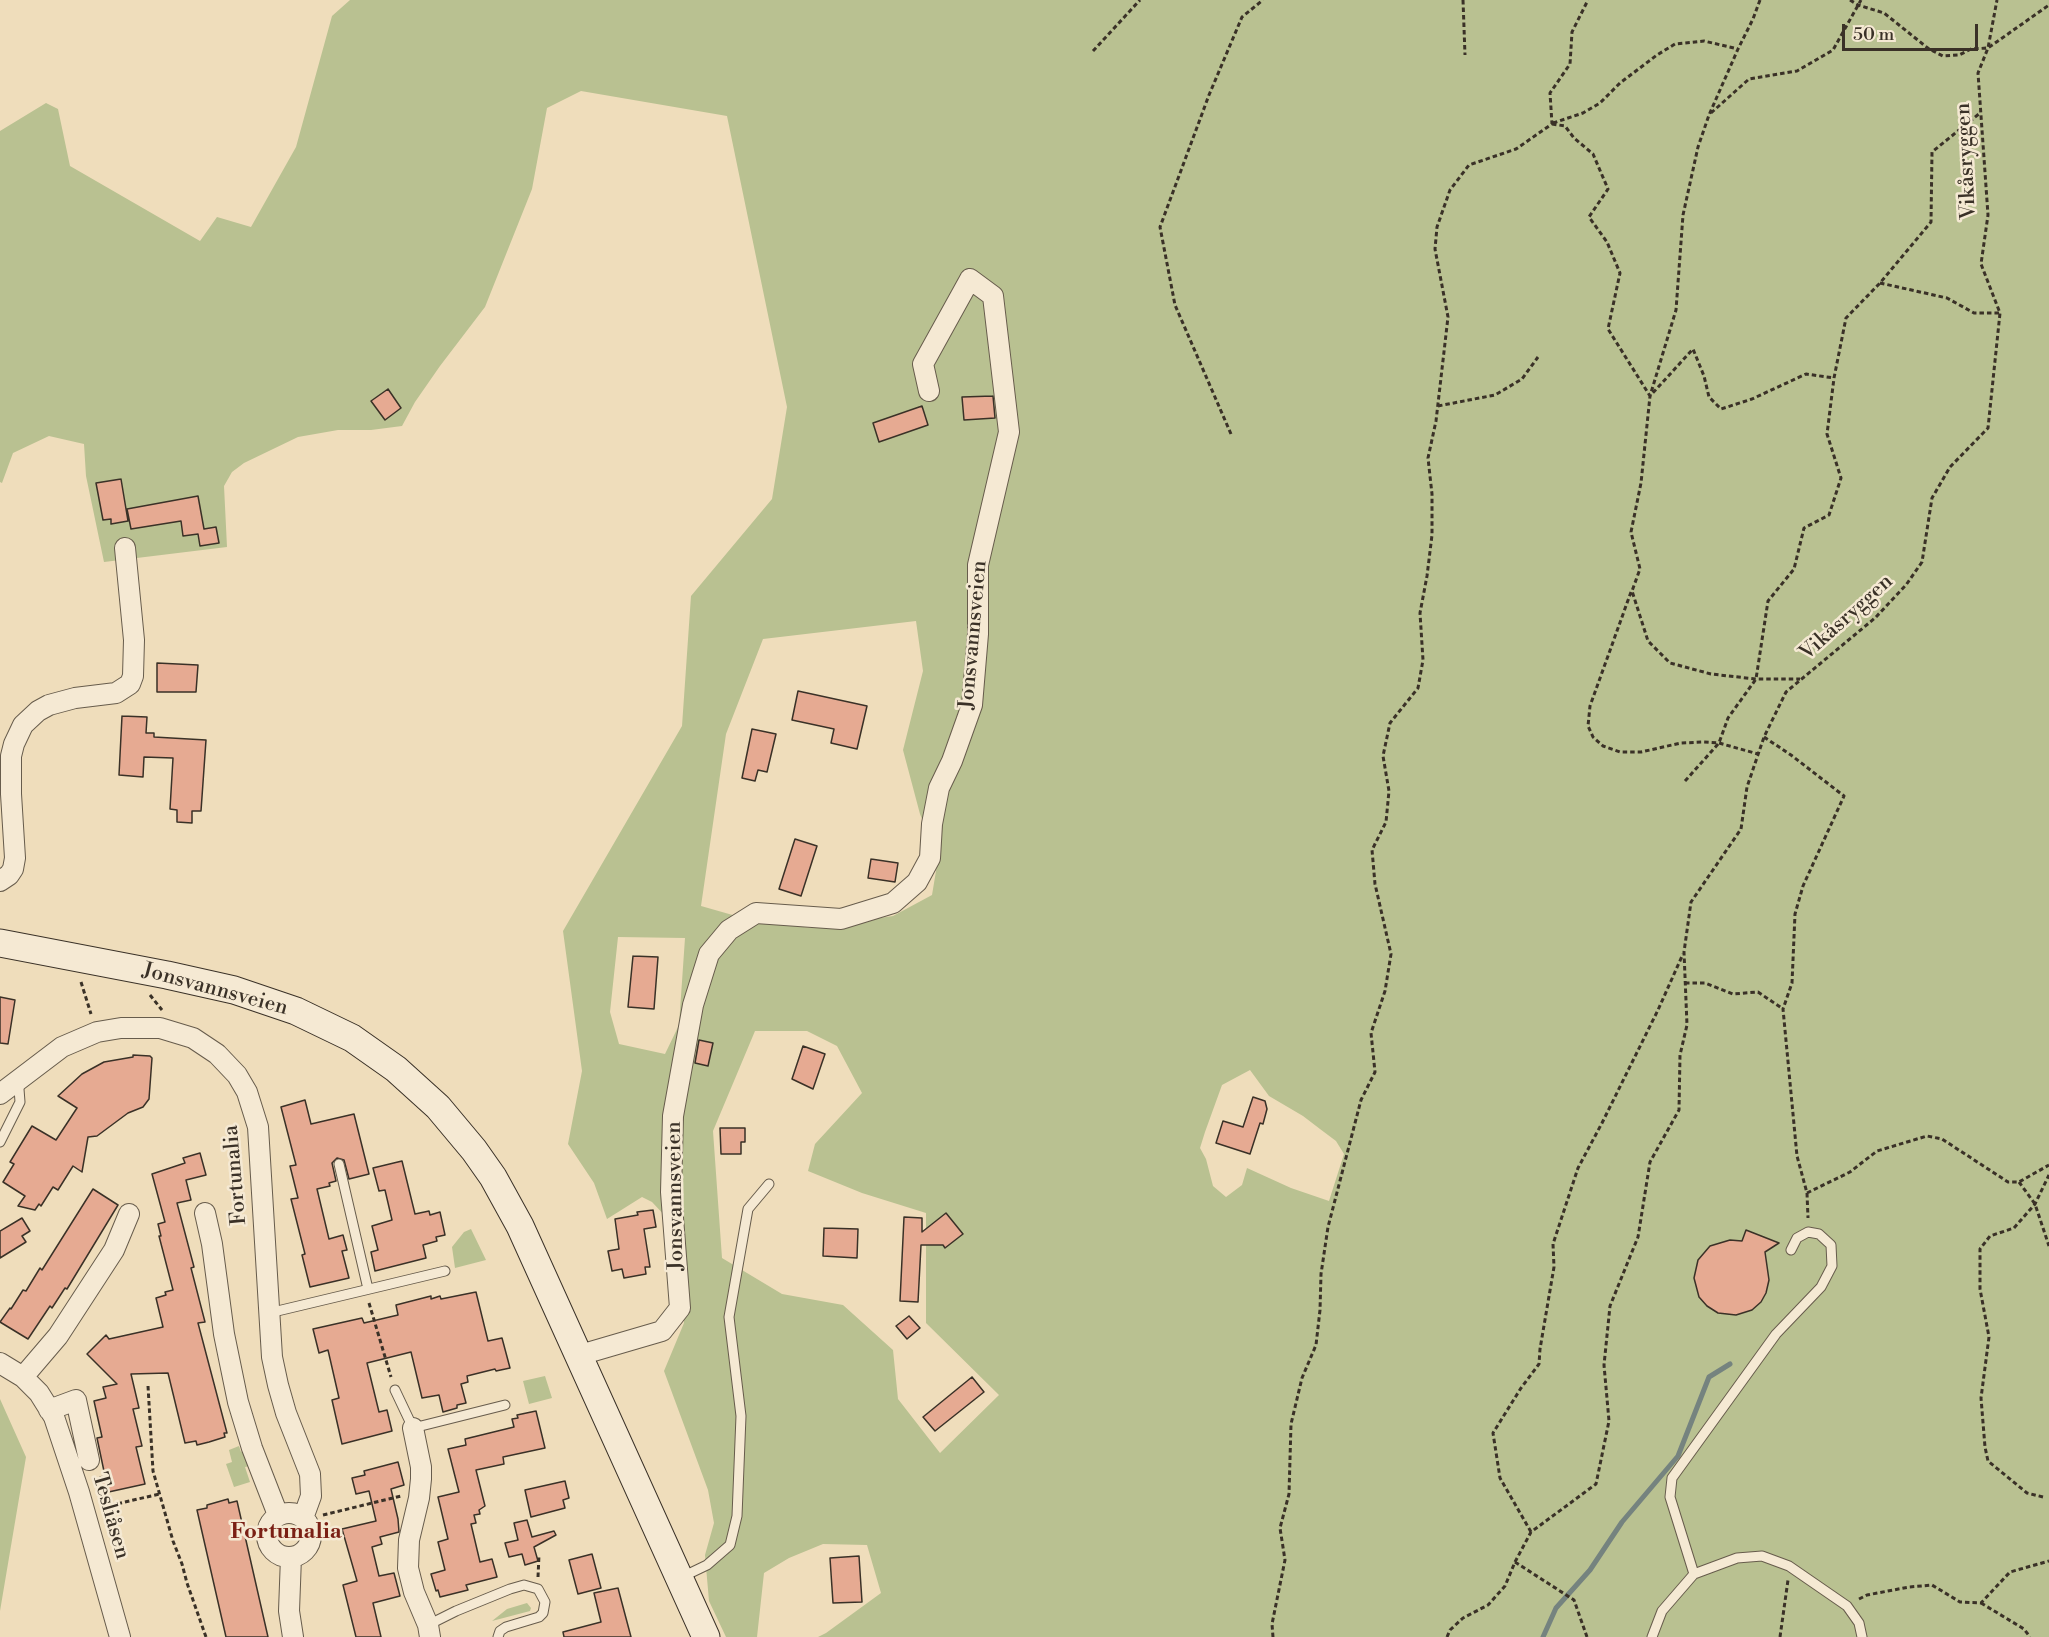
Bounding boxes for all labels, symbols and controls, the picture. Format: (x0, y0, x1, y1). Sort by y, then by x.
scale bar (1845, 12, 1982, 50)
text: 50 m (1853, 23, 1894, 46)
street label: Vikåsryggen (1951, 102, 1983, 220)
street label: Jonsvannsveien (955, 560, 993, 710)
street label: Vikåsryggen (1795, 570, 1899, 666)
street label: Jonsvannsveien (140, 959, 290, 1021)
street label: Jonsvannsveien (662, 1121, 690, 1271)
street label: Fortunalia (219, 1124, 253, 1226)
street label: Tesliåsen (86, 1470, 134, 1562)
district label: Fortunalia (230, 1520, 342, 1546)

